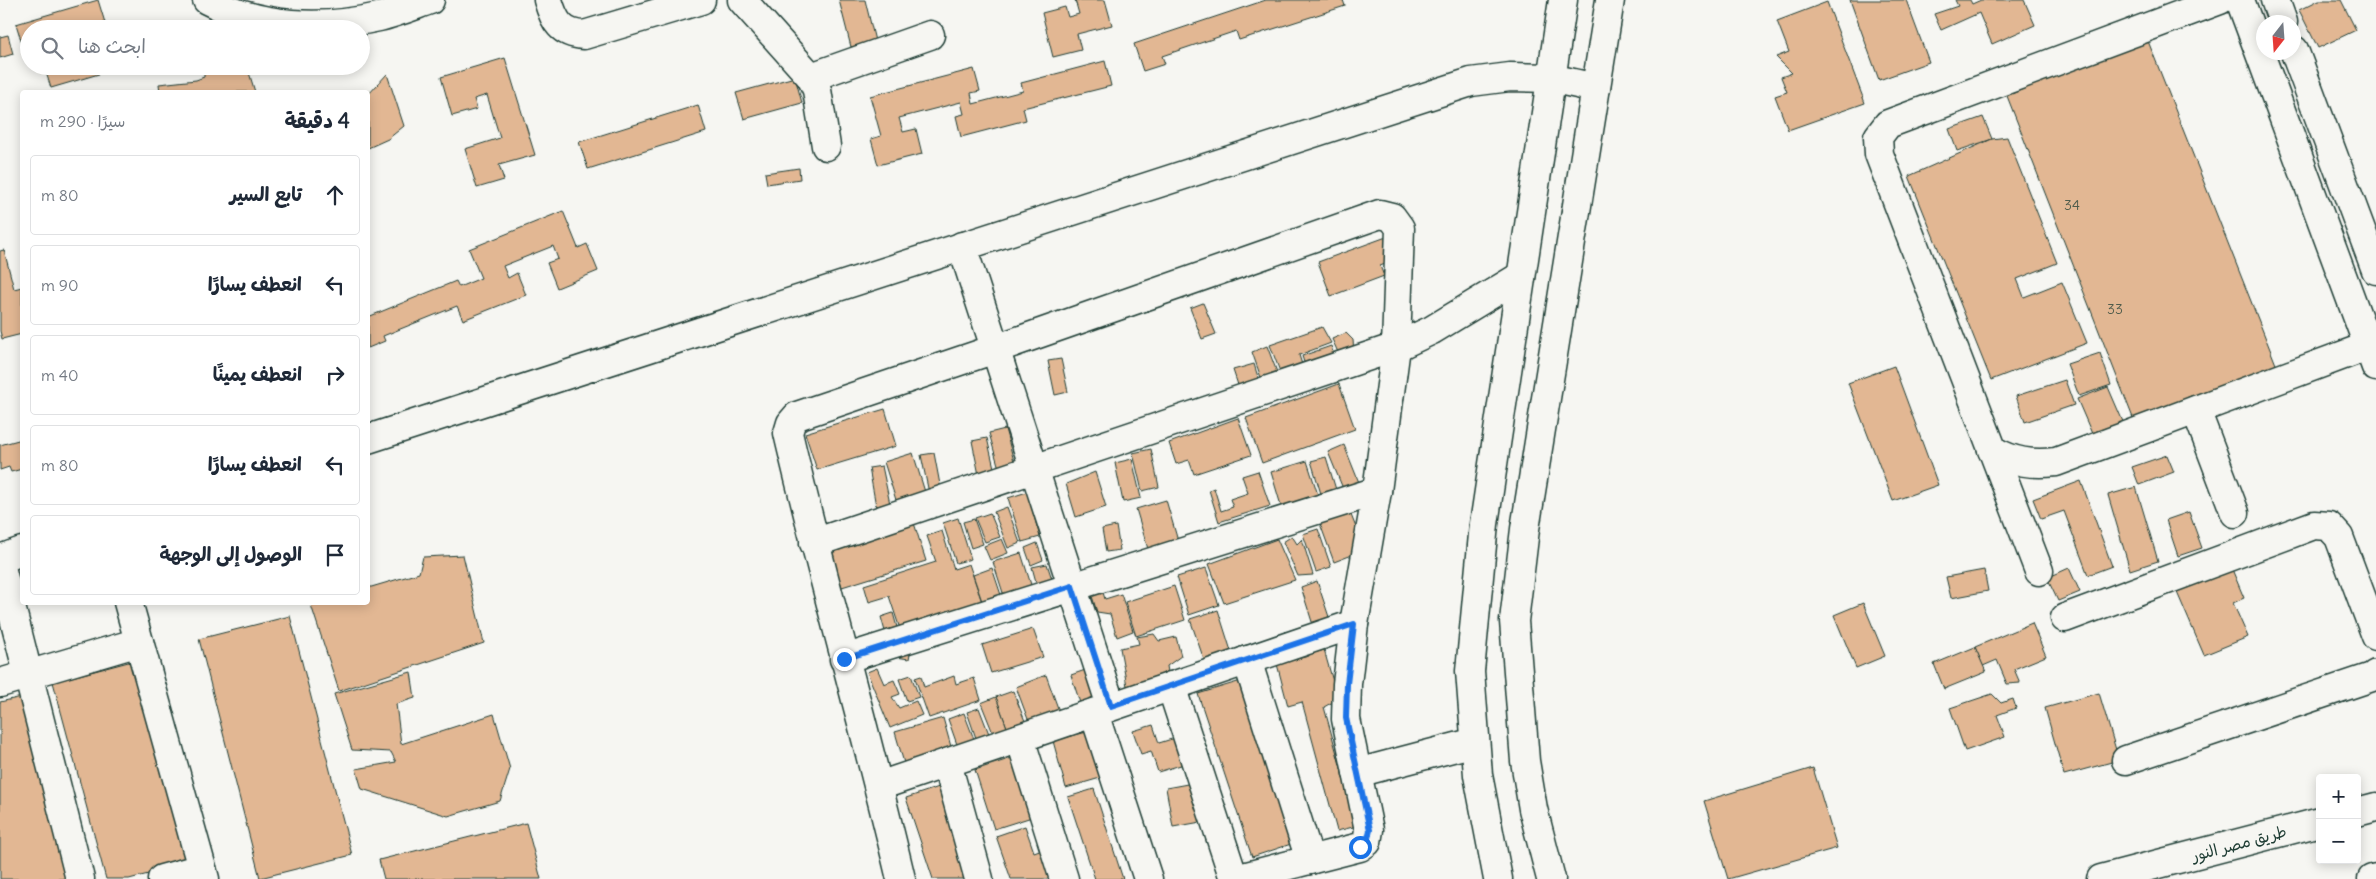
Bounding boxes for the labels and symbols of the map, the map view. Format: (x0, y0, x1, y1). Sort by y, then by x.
north arrow (2256, 15, 2301, 60)
house number: 34 (2064, 196, 2080, 214)
house number: 33 (2107, 300, 2123, 318)
route end (833, 648, 856, 671)
street label: طريق مصر النور (2187, 821, 2289, 867)
route start (1349, 836, 1372, 859)

